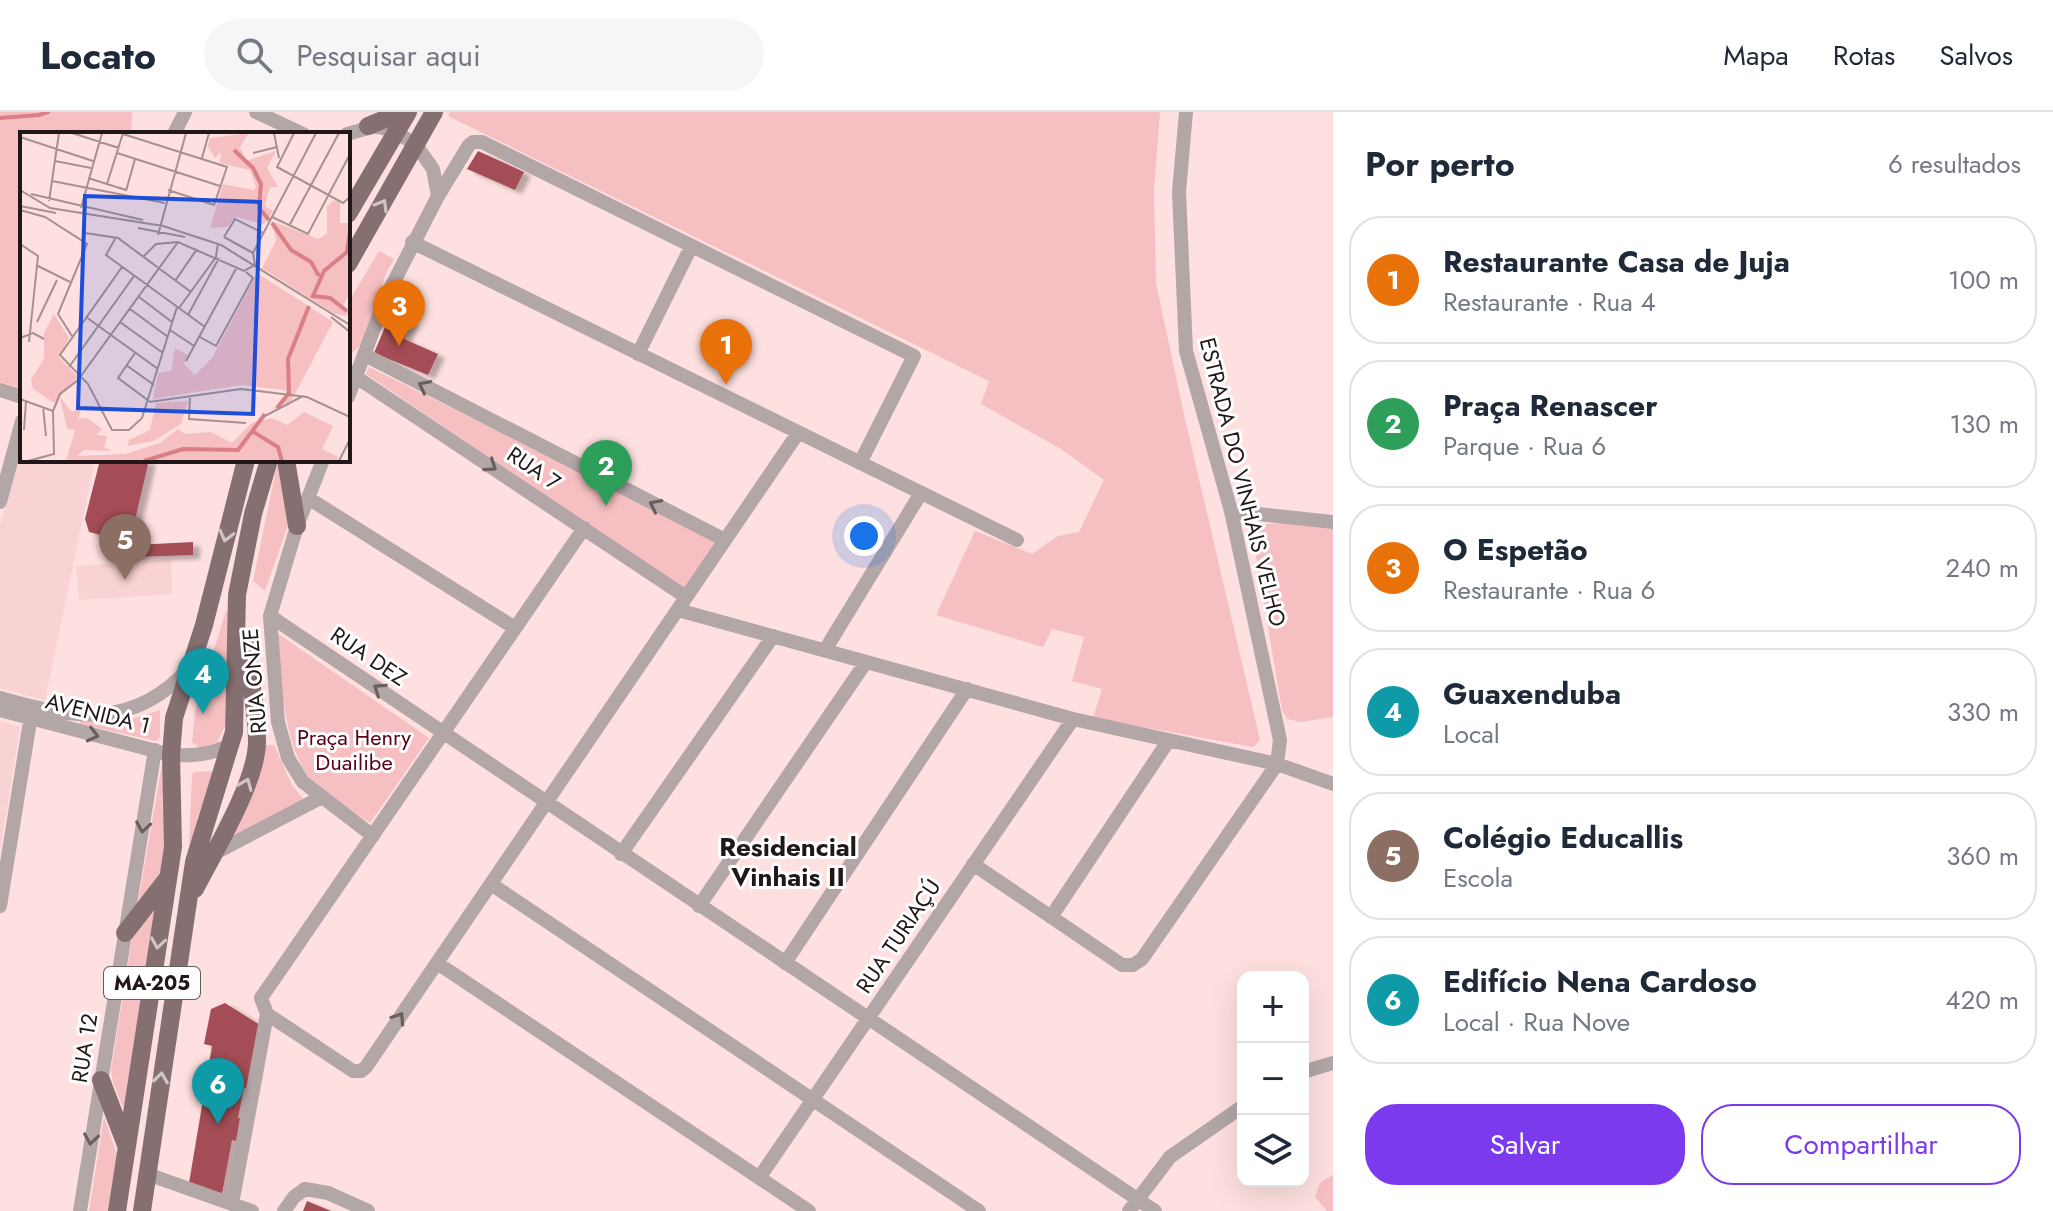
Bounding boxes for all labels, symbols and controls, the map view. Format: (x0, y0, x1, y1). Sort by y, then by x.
search box (204, 19, 764, 91)
text: Locato (40, 28, 156, 83)
icon: search (232, 33, 276, 77)
text: Pesquisar aqui (296, 34, 481, 77)
text: Mapa (1723, 35, 1789, 76)
text: Rotas (1833, 35, 1895, 76)
text: Salvos (1939, 35, 2013, 76)
inset map (20, 132, 350, 462)
text: Por perto (1365, 140, 1515, 189)
text: 6 resultados (1888, 145, 2021, 183)
one-way arrow (372, 199, 388, 214)
text: Restaurante Casa de Juja (1443, 240, 1790, 283)
text: 1 (1386, 261, 1400, 299)
text: 100 m (1948, 261, 2019, 299)
pin: 3 (373, 280, 425, 346)
text: Restaurante · Rua 4 (1443, 283, 1656, 321)
pin: 1 (700, 319, 752, 385)
street label: ESTRADA DO VINHAIS VELHO (1192, 334, 1294, 630)
one-way arrow (418, 380, 433, 396)
text: Praça Renascer (1443, 384, 1658, 427)
text: 2 (1384, 405, 1402, 443)
text: 130 m (1949, 405, 2019, 443)
text: Parque · Rua 6 (1443, 427, 1606, 465)
street label: RUA 7 (501, 438, 568, 498)
pin: 2 (580, 440, 632, 506)
one-way arrow (482, 457, 497, 472)
one-way arrow (649, 499, 664, 514)
pin: 5 (99, 514, 151, 580)
your location (844, 516, 884, 556)
one-way arrow (219, 528, 236, 542)
text: O Espetão (1443, 528, 1588, 571)
text: 3 (1385, 549, 1401, 587)
text: 240 m (1945, 549, 2019, 587)
text: Restaurante · Rua 6 (1443, 571, 1655, 609)
street label: RUA DEZ (324, 619, 414, 693)
street label: RUA ONZE (233, 627, 275, 735)
pin: 4 (177, 648, 229, 714)
text: Guaxenduba (1443, 672, 1621, 715)
one-way arrow (374, 684, 388, 699)
street label: AVENIDA 1 (42, 685, 154, 741)
text: 4 (1384, 693, 1402, 731)
text: 330 m (1947, 693, 2019, 731)
text: Local (1443, 715, 1500, 753)
park label: Praça Henry Duailibe (297, 721, 411, 778)
one-way arrow (85, 725, 99, 742)
one-way arrow (236, 778, 252, 792)
text: Colégio Educallis (1443, 816, 1683, 859)
one-way arrow (135, 821, 152, 834)
district label: Residencial Vinhais II (719, 828, 857, 896)
text: 5 (1385, 837, 1401, 875)
text: 360 m (1946, 837, 2019, 875)
text: Escola (1443, 859, 1513, 897)
street label: RUA TURIAÇÚ (848, 872, 948, 1000)
one-way arrow (150, 936, 167, 950)
text: Edifício Nena Cardoso (1443, 960, 1757, 1003)
road number: MA-205 (104, 967, 200, 999)
map controls (1237, 971, 1309, 1187)
button: + (1237, 971, 1309, 1043)
text: 6 (1384, 981, 1402, 1019)
text: 420 m (1945, 981, 2019, 1019)
text: Local · Rua Nove (1443, 1003, 1630, 1041)
street label: RUA 12 (63, 1011, 105, 1085)
one-way arrow (389, 1012, 404, 1026)
button: − (1237, 1043, 1309, 1115)
pin: 6 (192, 1058, 244, 1124)
one-way arrow (152, 1072, 169, 1085)
button: Salvar (1365, 1104, 1685, 1185)
button: Compartilhar (1701, 1104, 2021, 1185)
button: layers (1237, 1115, 1309, 1187)
one-way arrow (84, 1132, 101, 1146)

